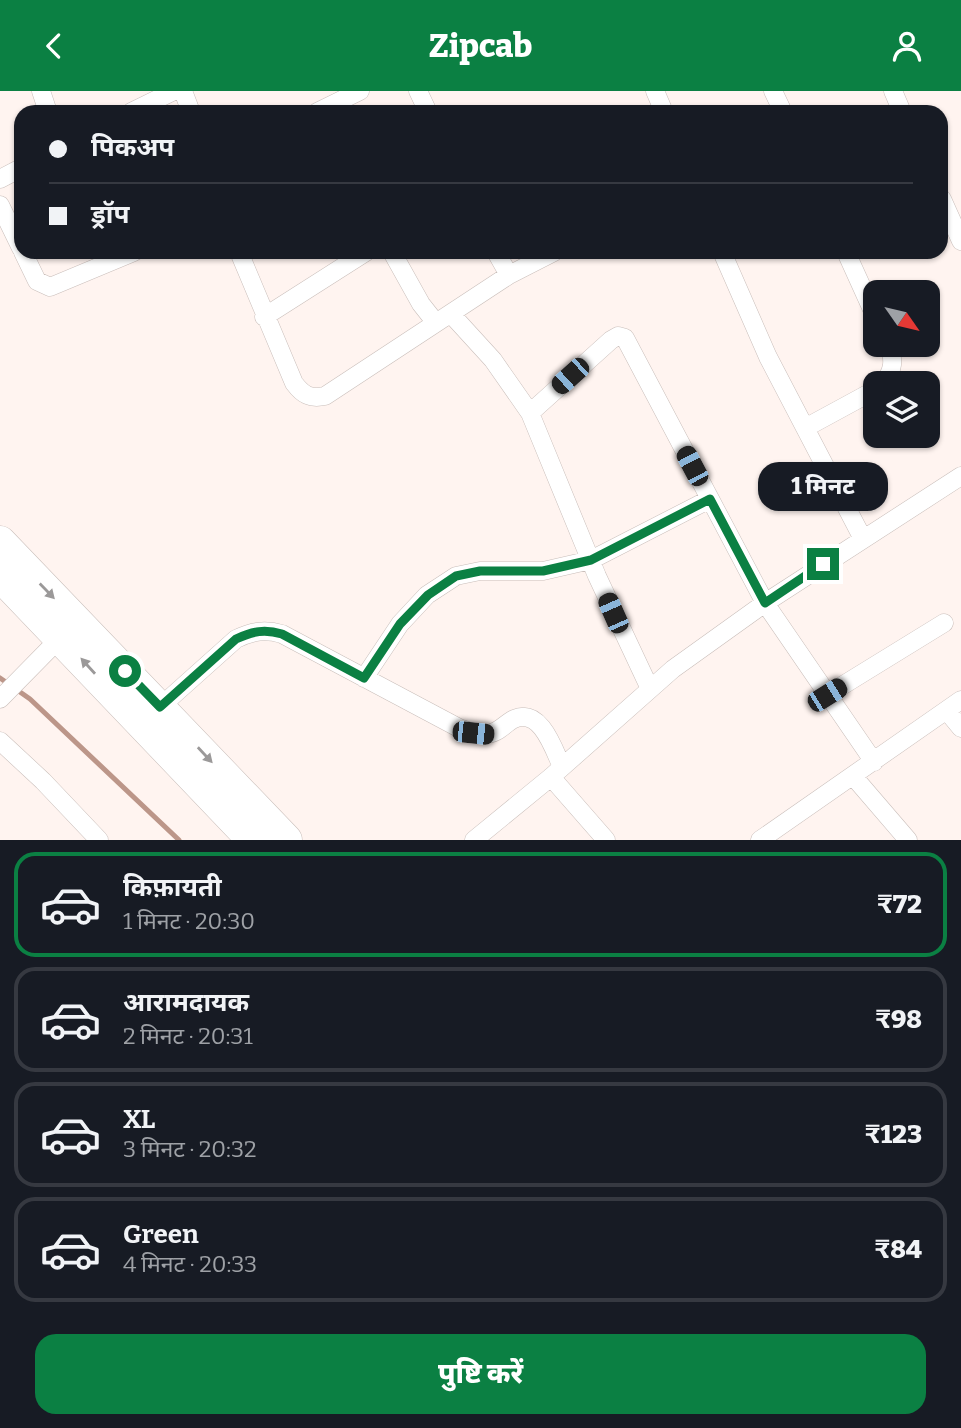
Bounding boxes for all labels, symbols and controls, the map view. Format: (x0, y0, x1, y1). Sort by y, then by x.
icon: back (35, 27, 73, 65)
text: Zipcab (429, 27, 532, 65)
icon: person (888, 27, 926, 65)
text: पिकअप (91, 132, 174, 163)
text: ड्रॉप (91, 199, 129, 230)
north arrow (863, 280, 940, 357)
map controls (863, 280, 940, 448)
car (548, 354, 593, 398)
button: layers (863, 371, 940, 448)
car (673, 443, 712, 489)
callout: 1 मिनट (758, 463, 888, 511)
text: 1 मिनट (791, 472, 855, 500)
route end (807, 548, 839, 580)
one-way arrow (39, 582, 55, 599)
car (595, 590, 632, 636)
route start (109, 655, 141, 687)
one-way arrow (80, 658, 96, 675)
car (804, 675, 851, 715)
car (452, 720, 495, 746)
one-way arrow (197, 746, 213, 763)
text: किफ़ायती (123, 872, 222, 903)
icon: car (39, 873, 102, 936)
text: ₹72 (877, 889, 922, 920)
text: 1 मिनट · 20:30 (123, 907, 255, 935)
text: आरामदायक (123, 987, 249, 1018)
icon: car (39, 988, 102, 1051)
text: ₹98 (875, 1004, 922, 1035)
text: 2 मिनट · 20:31 (123, 1022, 253, 1050)
icon: car (39, 1103, 102, 1166)
text: XL (123, 1104, 155, 1135)
text: ₹123 (865, 1119, 922, 1150)
text: 3 मिनट · 20:32 (123, 1135, 257, 1163)
icon: car (39, 1218, 102, 1281)
text: Green (123, 1219, 199, 1250)
text: ₹84 (874, 1234, 922, 1265)
text: 4 मिनट · 20:33 (123, 1250, 257, 1278)
button: पुष्टि करें (35, 1334, 926, 1414)

